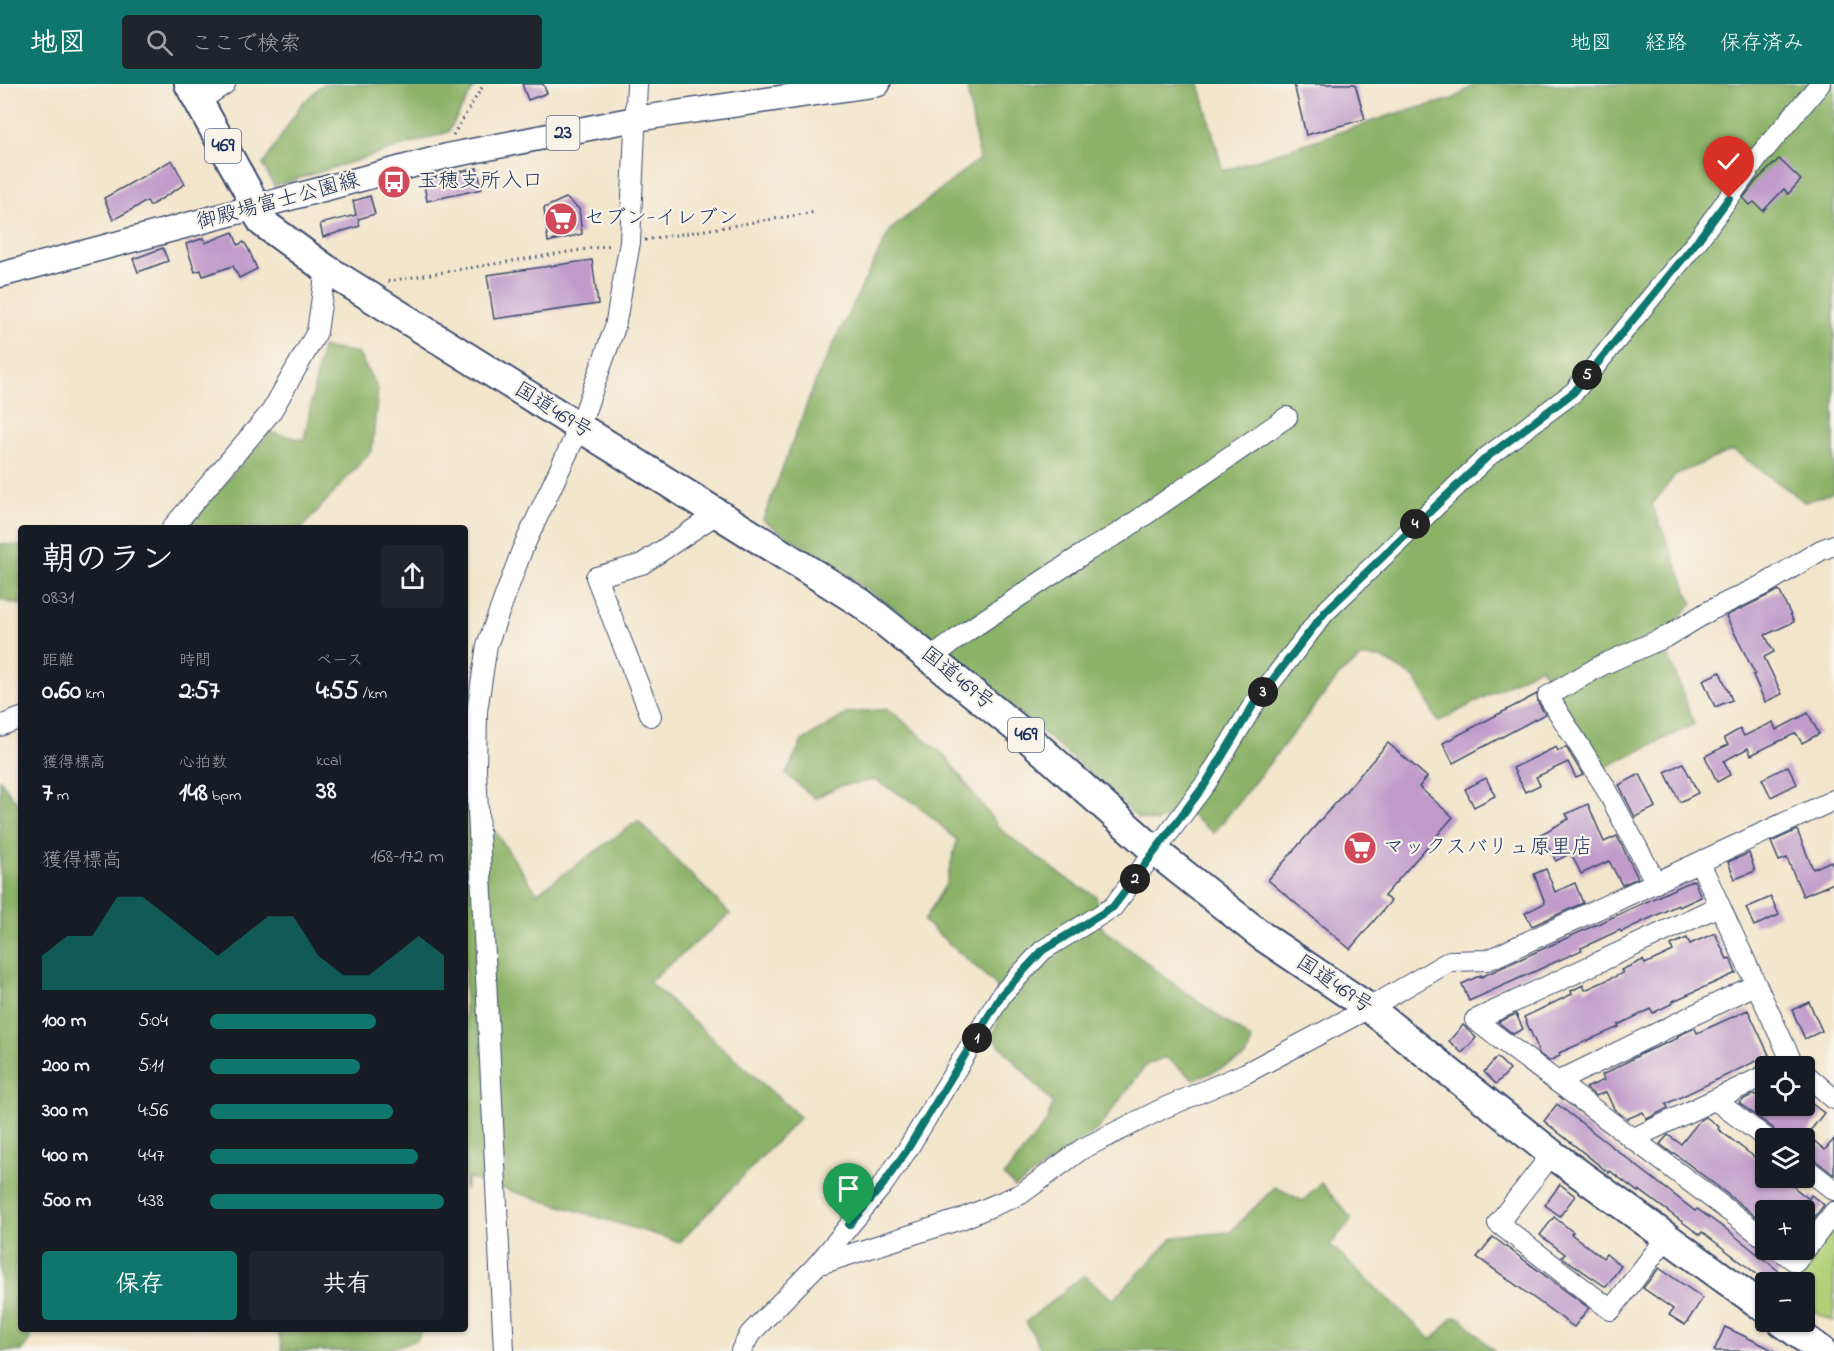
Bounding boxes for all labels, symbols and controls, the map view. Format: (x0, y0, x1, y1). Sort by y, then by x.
search box (122, 15, 542, 69)
text: 地図 (30, 24, 86, 65)
icon: search (143, 26, 176, 59)
text: ここで検索 (191, 29, 301, 61)
text: 地図 (1570, 29, 1612, 59)
text: 経路 (1645, 29, 1687, 59)
text: 保存済み (1720, 29, 1804, 59)
road number: 23 (546, 116, 580, 150)
road number: 469 (205, 129, 241, 163)
pin (1703, 136, 1754, 198)
icon: check (1712, 145, 1745, 178)
bus stop icon: 玉穂支所入口 (376, 164, 412, 200)
street label: 御殿場富士公園線 (193, 166, 363, 238)
place label: 玉穂支所入口 (417, 167, 543, 197)
supermarket icon: セブン-イレブン (543, 201, 579, 237)
place label: セブン-イレブン (584, 204, 739, 234)
pin: 5 (1572, 360, 1602, 390)
text: 5 (1582, 363, 1592, 387)
street label: 国道469号 (508, 375, 598, 447)
pin: 4 (1400, 509, 1430, 539)
text: 4 (1412, 512, 1418, 536)
text: 朝のラン (42, 537, 174, 585)
button: share (381, 545, 444, 608)
text: 08:31 (42, 584, 74, 613)
street label: 国道469号 (914, 640, 1000, 718)
text: 距離 (42, 649, 74, 673)
text: 時間 (179, 649, 211, 673)
text: ペース (316, 649, 363, 673)
text: 0.60 (42, 673, 81, 711)
text: 2:57 (179, 673, 220, 711)
text: 4:55 (316, 673, 359, 711)
pin: 3 (1248, 677, 1278, 707)
text: 3 (1260, 680, 1266, 704)
text: km (81, 682, 105, 706)
text: /km (359, 682, 387, 706)
road number: 469 (1008, 718, 1044, 752)
text: kcal (316, 749, 341, 773)
text: 獲得標高 (42, 751, 106, 775)
text: 心拍数 (179, 751, 227, 775)
text: 38 (316, 773, 337, 811)
text: 7 (42, 775, 53, 813)
text: 148 (179, 775, 208, 813)
text: m (53, 784, 69, 808)
text: bpm (208, 784, 241, 808)
supermarket icon: マックスバリュ原里店 (1342, 830, 1378, 866)
place label: マックスバリュ原里店 (1383, 833, 1593, 863)
text: 168–172 m (371, 843, 444, 872)
text: 獲得標高 (42, 847, 122, 876)
pin: 2 (1120, 864, 1150, 894)
text: 2 (1131, 867, 1139, 891)
street label: 国道469号 (1289, 948, 1379, 1022)
text: 100 m (42, 1007, 86, 1036)
text: 5:04 (138, 1007, 168, 1036)
pin: 1 (962, 1023, 992, 1053)
text: 1 (974, 1026, 980, 1050)
text: 200 m (42, 1052, 90, 1081)
text: 5:11 (138, 1052, 164, 1081)
map controls (1755, 1056, 1815, 1332)
button: locate (1755, 1056, 1815, 1116)
text: 300 m (42, 1097, 88, 1126)
text: 4:56 (138, 1097, 168, 1126)
button: layers (1755, 1128, 1815, 1188)
text: 400 m (42, 1142, 88, 1171)
text: 4:47 (138, 1142, 164, 1171)
pin (823, 1163, 874, 1225)
icon: arrive (832, 1172, 865, 1205)
text: 500 m (42, 1187, 91, 1216)
text: 4:38 (138, 1187, 164, 1216)
button: + (1755, 1200, 1815, 1260)
button: 保存 (42, 1251, 237, 1320)
button: 共有 (249, 1251, 444, 1320)
button: − (1755, 1272, 1815, 1332)

